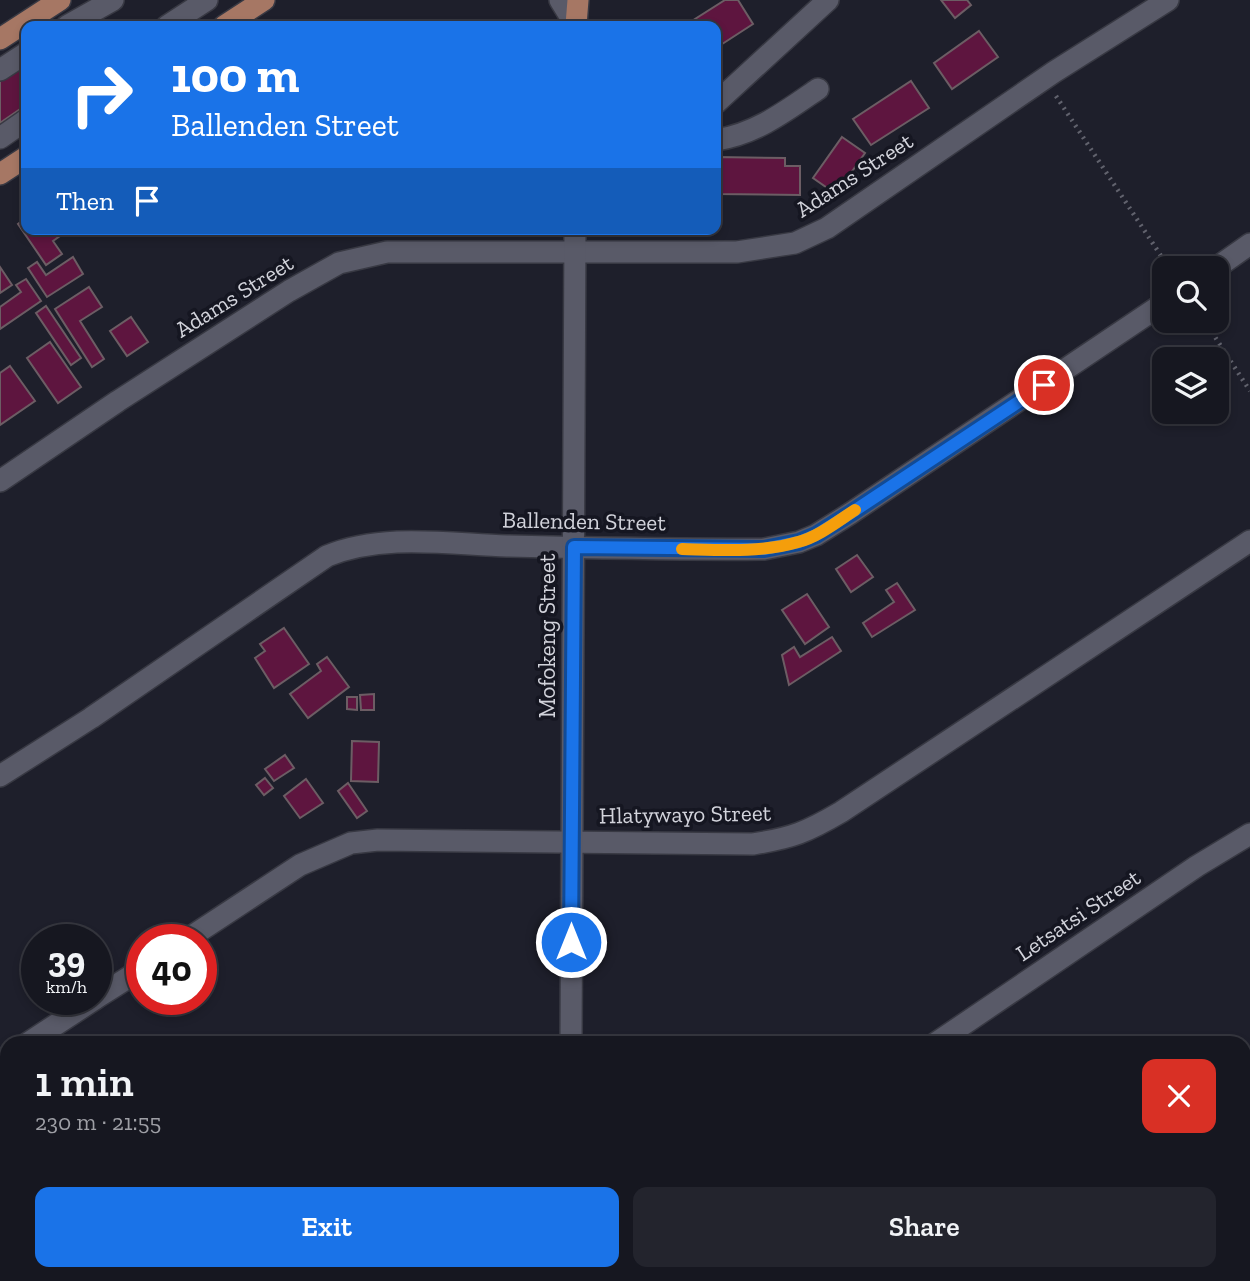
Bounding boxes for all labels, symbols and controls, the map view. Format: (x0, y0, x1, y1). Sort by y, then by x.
text: 100 m (171, 46, 299, 105)
icon: right (56, 49, 147, 140)
text: Ballenden Street (171, 106, 399, 144)
street label: Adams Street (790, 126, 918, 223)
icon: arrive (128, 182, 166, 220)
text: Then (56, 185, 114, 217)
street label: Adams Street (170, 248, 299, 343)
map controls (1152, 256, 1229, 424)
button: search (1152, 256, 1229, 333)
button: layers (1152, 347, 1229, 424)
pin (1014, 355, 1074, 415)
icon: arrive (1025, 366, 1063, 404)
street label: Ballenden Street (502, 506, 667, 536)
street label: Mofokeng Street (533, 553, 561, 718)
street label: Hlatywayo Street (599, 798, 772, 830)
street label: Letsatsi Street (1011, 863, 1146, 967)
position arrow (534, 905, 608, 979)
speed limit sign: 40 (126, 924, 217, 1015)
text: 39 (48, 939, 85, 981)
text: km/h (46, 976, 87, 998)
text: 1 min (35, 1056, 134, 1107)
button: close (1142, 1059, 1216, 1133)
text: 230 m · 21:55 (35, 1108, 161, 1136)
button: Exit (35, 1187, 619, 1267)
button: Share (633, 1187, 1216, 1267)

